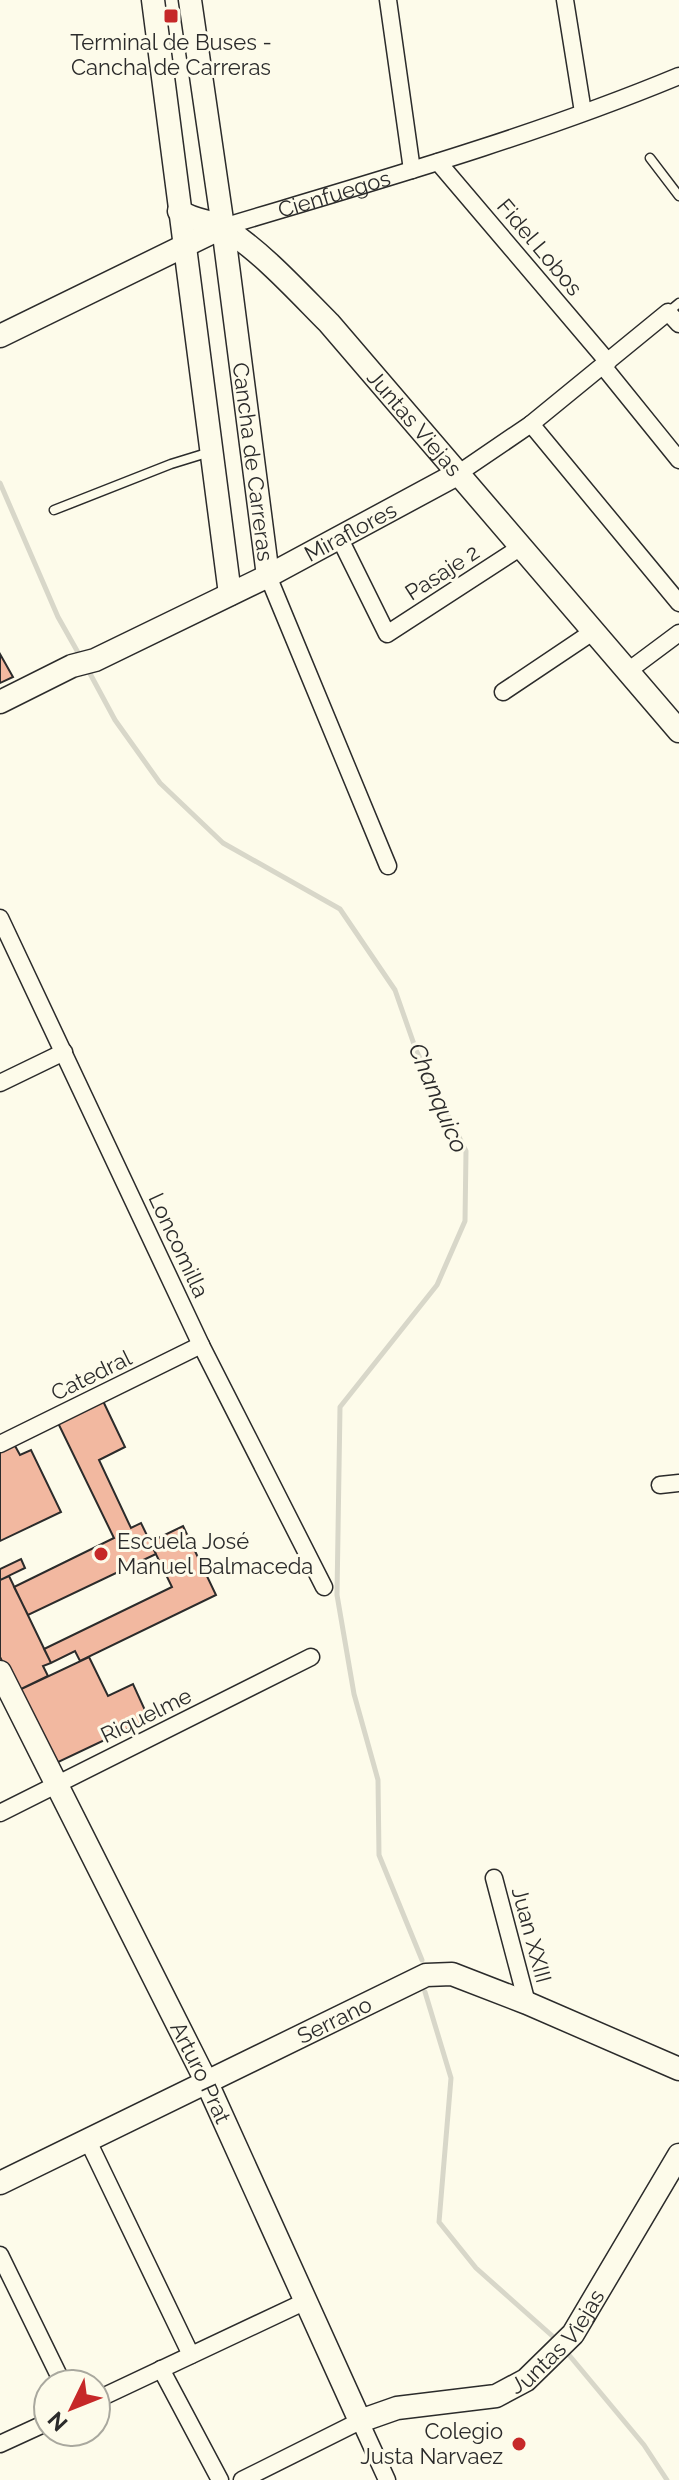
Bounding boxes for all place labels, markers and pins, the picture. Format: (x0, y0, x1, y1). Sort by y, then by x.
marker: Terminal de Buses - Cancha de Carreras (162, 7, 180, 25)
place label: Terminal de Buses - Cancha de Carreras (70, 29, 272, 80)
place label: Escuela José Manuel Balmaceda (117, 1528, 313, 1579)
marker: Escuela José Manuel Balmaceda (92, 1545, 110, 1563)
place label: Colegio Justa Narvaez (360, 2418, 503, 2469)
marker: Colegio Justa Narvaez (510, 2435, 528, 2453)

